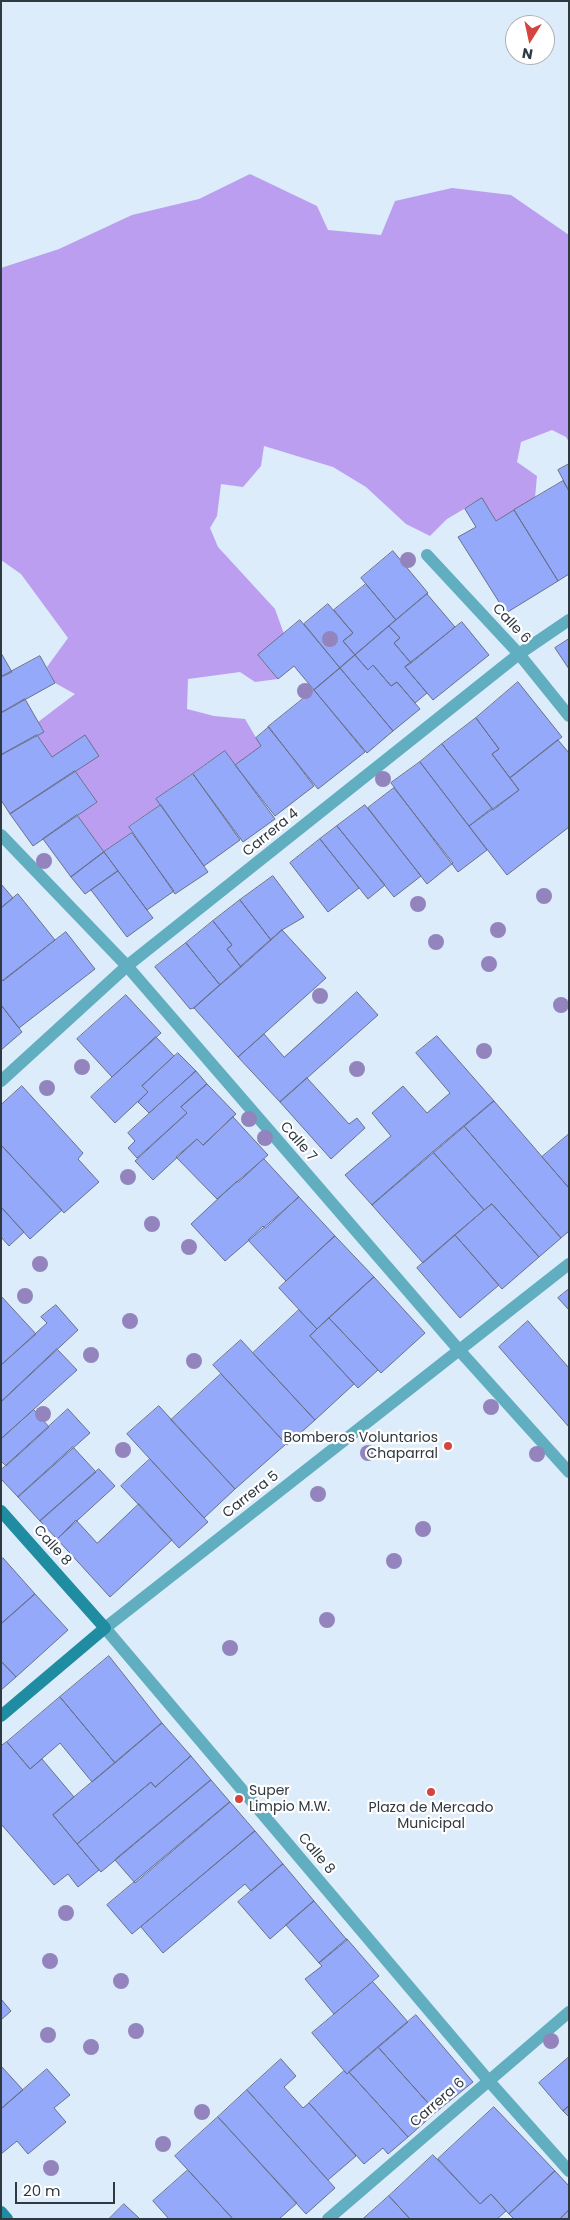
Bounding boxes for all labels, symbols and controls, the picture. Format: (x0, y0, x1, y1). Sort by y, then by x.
north arrow (505, 15, 555, 65)
text: N (521, 43, 534, 65)
street label: Calle 6 (488, 601, 534, 647)
street label: Carrera 4 (240, 806, 302, 860)
street label: Calle 7 (276, 1119, 320, 1165)
place label: Bomberos Voluntarios Chaparral (283, 1430, 438, 1462)
marker: Bomberos Voluntarios Chaparral (442, 1440, 454, 1452)
street label: Carrera 5 (220, 1468, 282, 1522)
street label: Calle 8 (30, 1522, 74, 1570)
place label: Super Limpio M.W. (249, 1783, 330, 1815)
marker: Plaza de Mercado Municipal (425, 1786, 437, 1798)
marker: Super Limpio M.W. (233, 1793, 245, 1805)
place label: Plaza de Mercado Municipal (369, 1800, 493, 1832)
street label: Calle 8 (294, 1830, 338, 1878)
street label: Carrera 6 (407, 2075, 469, 2131)
scale bar (18, 2172, 118, 2204)
text: 20 m (23, 2180, 61, 2201)

